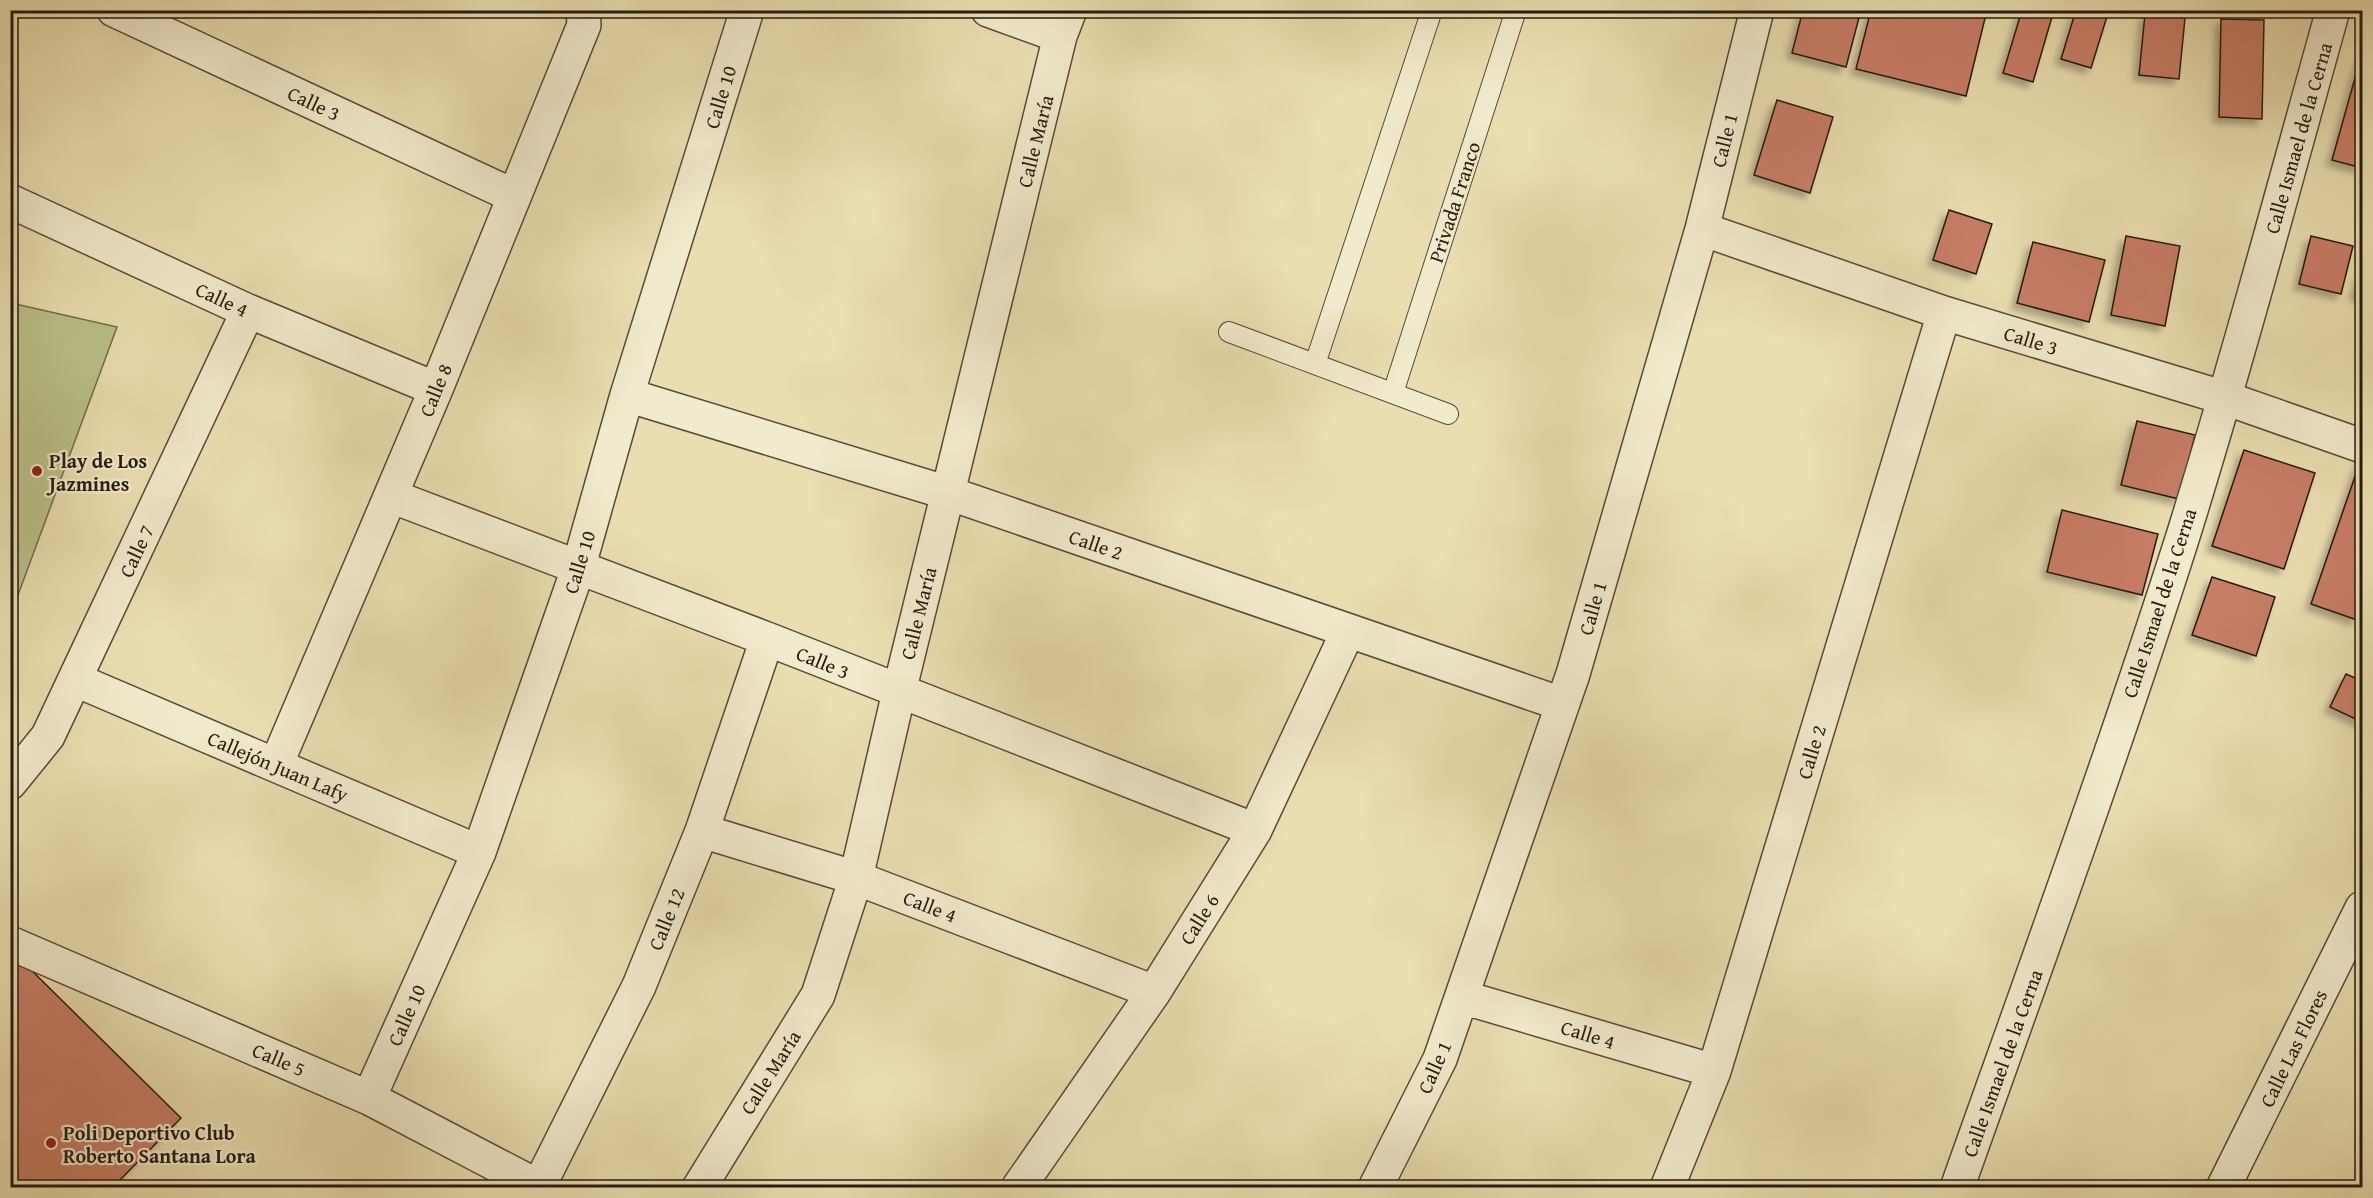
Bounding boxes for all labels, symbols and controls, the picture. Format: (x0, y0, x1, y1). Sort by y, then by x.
street label: Calle Ismael de la Cerna (2257, 38, 2339, 237)
street label: Calle 10 (697, 62, 743, 132)
street label: Calle 3 (283, 78, 345, 128)
street label: Calle María (1009, 91, 1061, 190)
street label: Calle 1 (1703, 110, 1745, 170)
street label: Privada Franco (1421, 138, 1487, 266)
street label: Calle 4 (191, 274, 253, 324)
street label: Calle 3 (2000, 318, 2062, 362)
street label: Calle 8 (411, 359, 459, 421)
place label: Play de Los Jazmines (46, 446, 147, 498)
marker: Play de Los Jazmines (30, 464, 44, 478)
street label: Calle Ismael de la Cerna (2115, 504, 2204, 702)
street label: Calle 7 (111, 520, 161, 582)
street label: Calle 2 (1065, 521, 1127, 567)
street label: Calle 10 (556, 527, 602, 597)
street label: Calle María (892, 563, 944, 662)
street label: Calle 1 (1570, 578, 1614, 638)
street label: Calle 3 (792, 638, 854, 686)
street label: Calle 2 (1789, 721, 1833, 783)
street label: Callejón Juan Lafy (203, 723, 353, 809)
street label: Calle 4 (899, 883, 961, 929)
street label: Calle 12 (640, 884, 692, 954)
street label: Calle 6 (1172, 888, 1226, 950)
street label: Calle Ismael de la Cerna (1955, 965, 2050, 1161)
street label: Calle 10 (380, 980, 432, 1050)
street label: Calle Las Flores (2252, 984, 2334, 1112)
street label: Calle 4 (1557, 1012, 1619, 1056)
street label: Calle María (733, 1024, 808, 1120)
street label: Calle 5 (248, 1035, 310, 1083)
street label: Calle 1 (1410, 1036, 1458, 1098)
place label: Poli Deportivo Club Roberto Santana Lora (63, 1118, 257, 1170)
marker: Poli Deportivo Club Roberto Santana Lora (44, 1136, 58, 1150)

